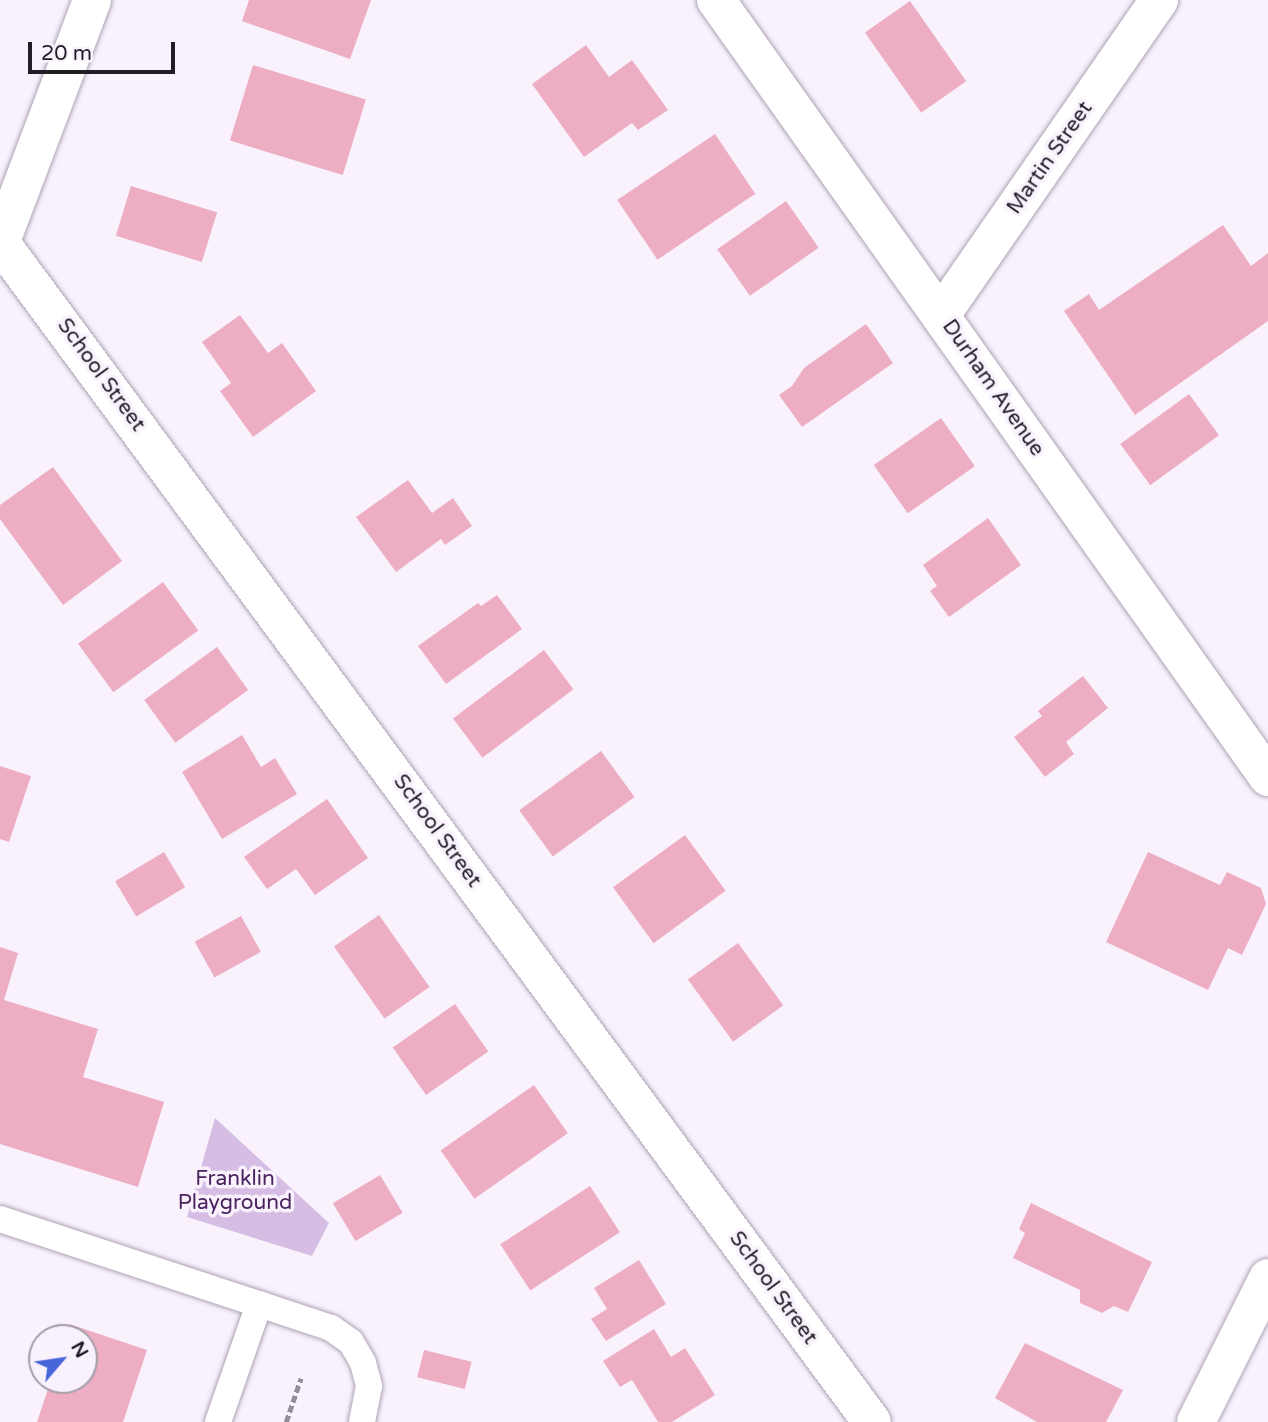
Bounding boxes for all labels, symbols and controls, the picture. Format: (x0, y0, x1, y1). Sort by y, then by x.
scale bar (32, 28, 178, 72)
text: 20 m (41, 41, 92, 66)
street label: Martin Street (1002, 97, 1098, 219)
street label: School Street (52, 314, 150, 436)
street label: Durham Avenue (937, 315, 1049, 461)
street label: School Street (388, 770, 486, 892)
park label: Franklin Playground (178, 1166, 292, 1216)
street label: School Street (724, 1227, 822, 1349)
north arrow (28, 1324, 98, 1394)
text: N (66, 1338, 93, 1362)

